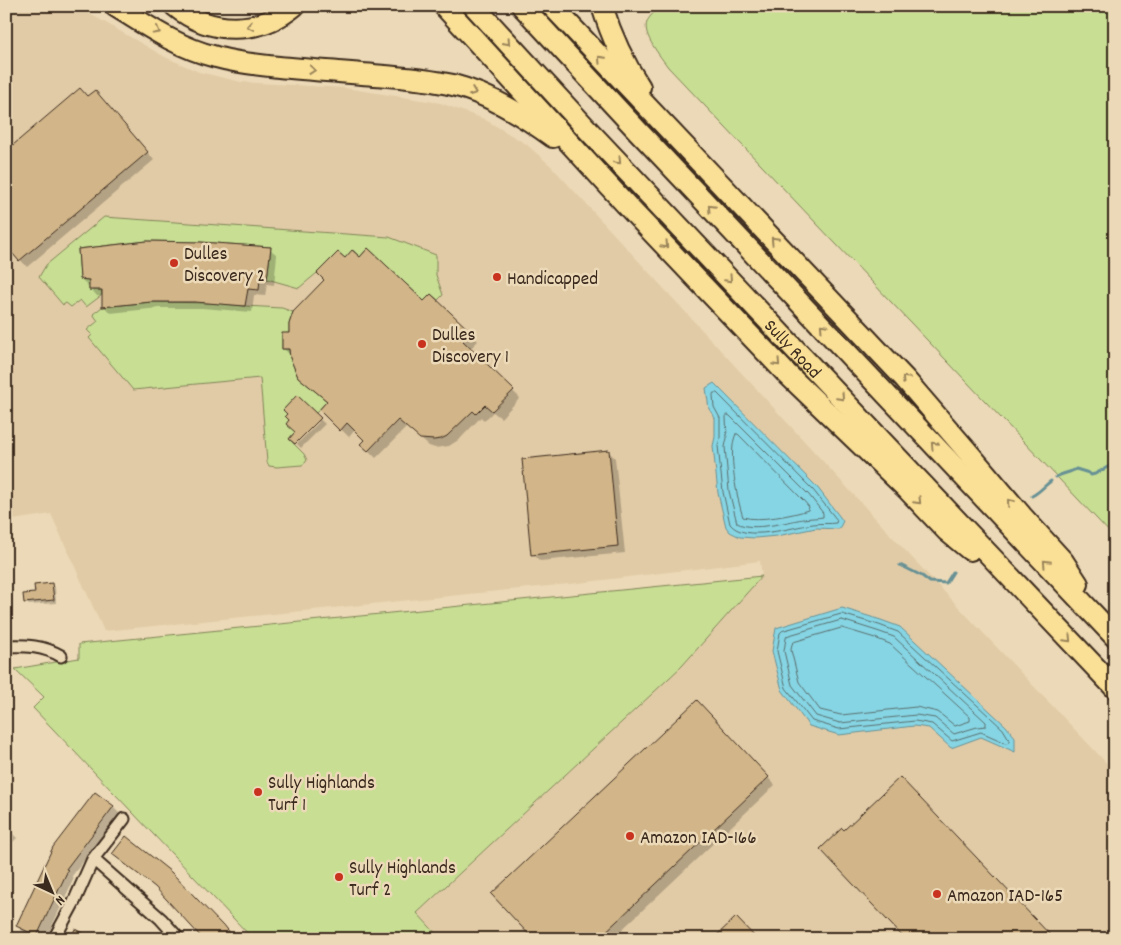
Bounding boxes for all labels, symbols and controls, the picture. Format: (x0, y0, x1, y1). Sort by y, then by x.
one-way arrow (246, 21, 255, 31)
one-way arrow (151, 25, 160, 35)
one-way arrow (501, 37, 510, 46)
one-way arrow (598, 55, 607, 64)
one-way arrow (309, 64, 317, 75)
one-way arrow (468, 86, 477, 96)
one-way arrow (612, 155, 621, 164)
one-way arrow (708, 205, 717, 214)
one-way arrow (771, 237, 780, 246)
one-way arrow (659, 240, 668, 249)
place label: Dulles Discovery 2 (184, 242, 265, 291)
marker: Dulles Discovery 2 (168, 257, 180, 269)
place label: Handicapped (507, 267, 598, 294)
marker: Handicapped (491, 271, 503, 283)
one-way arrow (723, 273, 732, 282)
street label: Sully Road (756, 314, 826, 386)
place label: Dulles Discovery 1 (432, 323, 509, 372)
one-way arrow (820, 323, 829, 332)
marker: Dulles Discovery 1 (416, 338, 428, 350)
one-way arrow (771, 358, 780, 367)
one-way arrow (901, 375, 910, 384)
one-way arrow (835, 392, 844, 401)
one-way arrow (931, 442, 940, 451)
one-way arrow (912, 495, 921, 504)
one-way arrow (1008, 499, 1016, 508)
one-way arrow (1043, 560, 1052, 569)
one-way arrow (1063, 634, 1072, 643)
place label: Sully Highlands Turf 1 (268, 771, 375, 820)
marker: Sully Highlands Turf 1 (252, 786, 264, 798)
place label: Amazon IAD-166 (640, 826, 757, 853)
marker: Amazon IAD-166 (624, 830, 636, 842)
place label: Sully Highlands Turf 2 (349, 856, 456, 905)
north arrow (28, 868, 78, 918)
marker: Sully Highlands Turf 2 (333, 871, 345, 883)
place label: Amazon IAD-165 (947, 884, 1063, 911)
marker: Amazon IAD-165 (931, 888, 943, 900)
text: N (50, 890, 69, 910)

